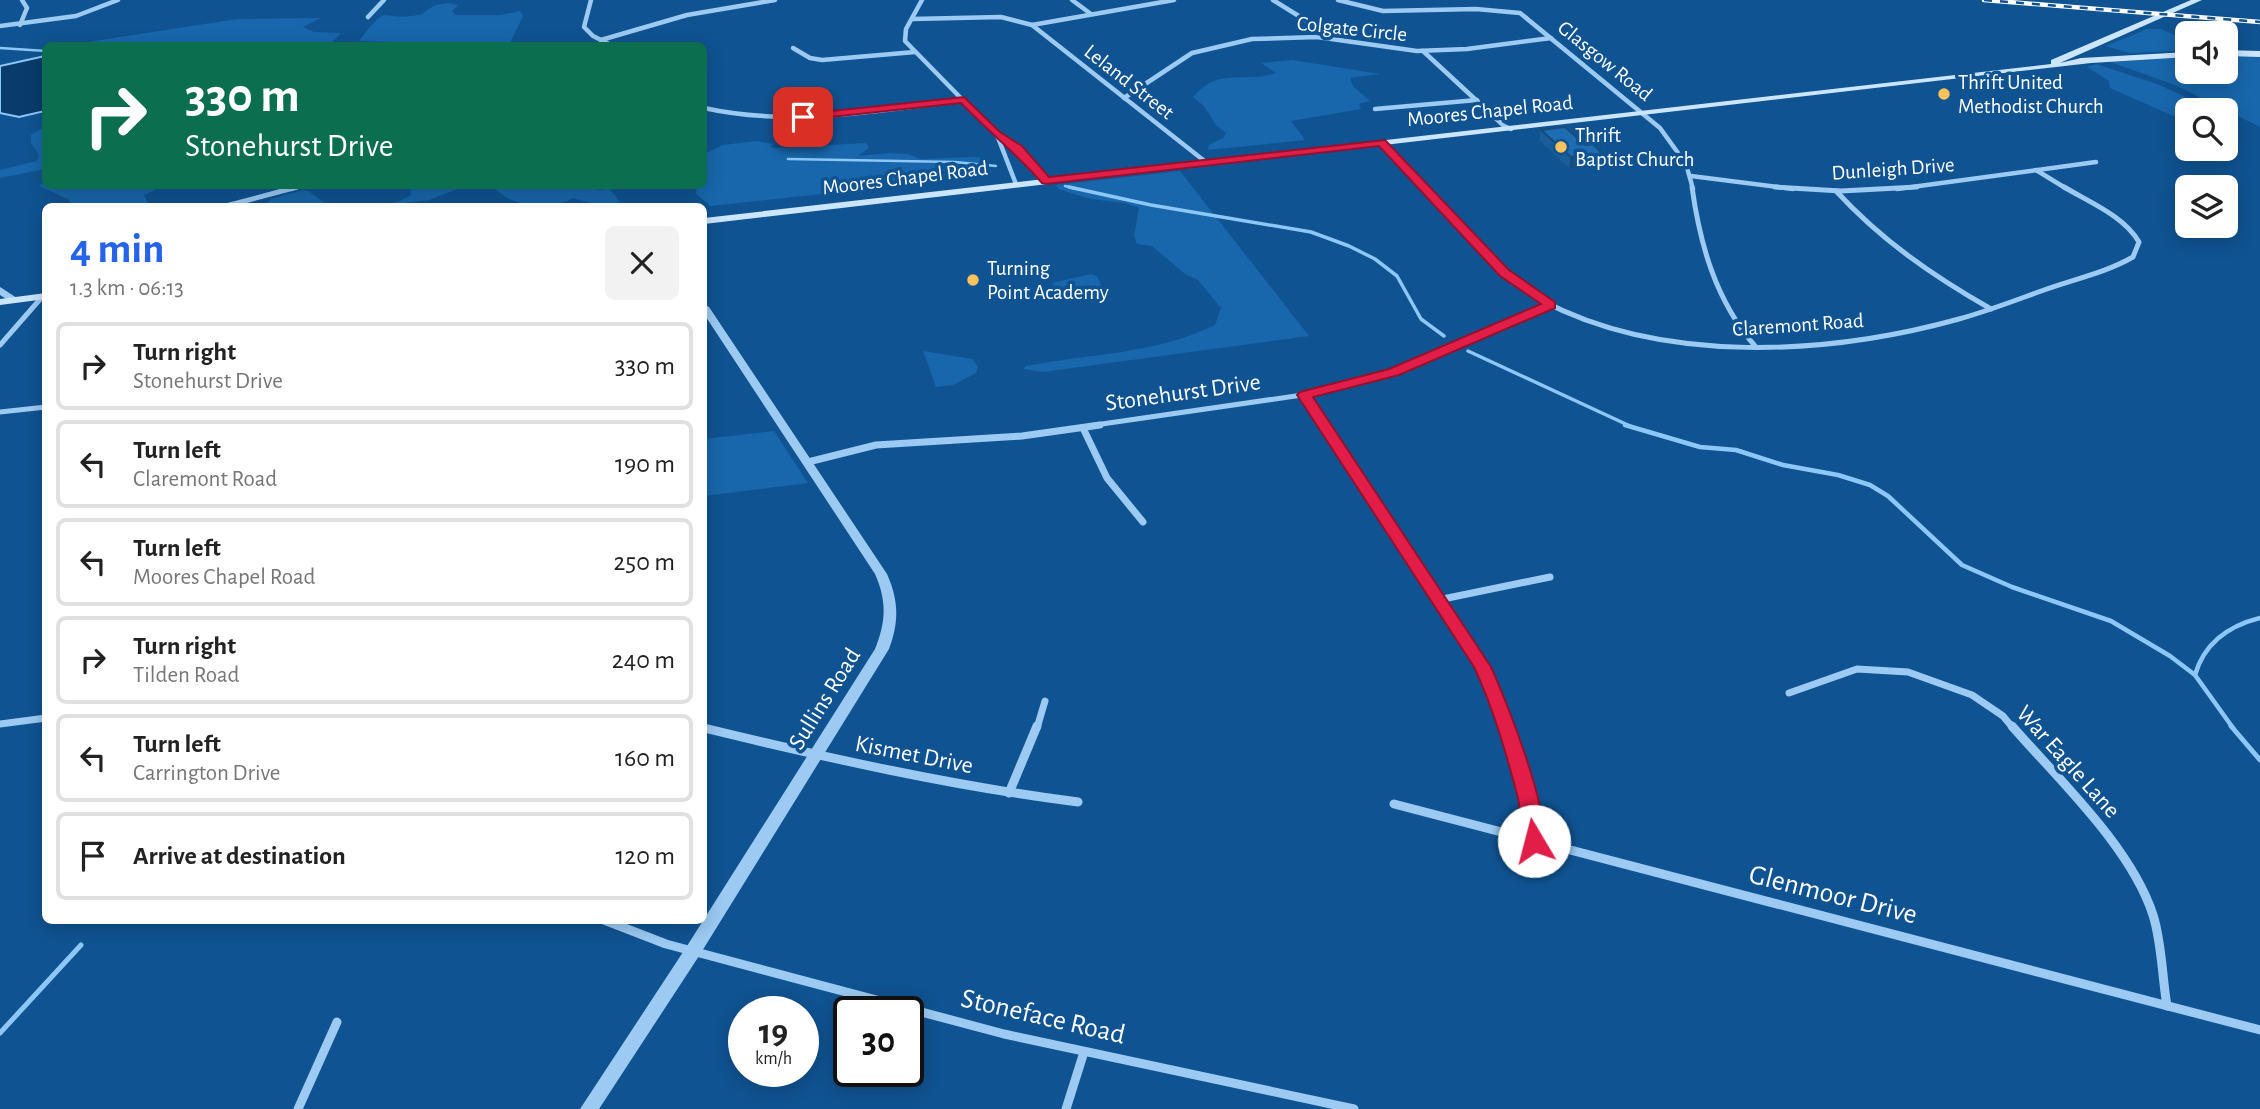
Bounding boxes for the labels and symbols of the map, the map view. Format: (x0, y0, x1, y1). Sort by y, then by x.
street label: Colgate Circle (1296, 13, 1408, 45)
street label: Glasgow Road (1554, 17, 1656, 105)
street label: Leland Street (1080, 41, 1178, 124)
place label: Thrift United Methodist Church (1958, 72, 2104, 117)
marker: Thrift United Methodist Church (1936, 86, 1952, 102)
pin (773, 87, 833, 147)
street label: Moores Chapel Road (1406, 92, 1574, 130)
place label: Thrift Baptist Church (1575, 125, 1695, 170)
marker: Thrift Baptist Church (1553, 139, 1569, 155)
street label: Dunleigh Drive (1831, 154, 1955, 184)
street label: Moores Chapel Road (821, 157, 989, 199)
place label: Turning Point Academy (987, 258, 1109, 303)
marker: Turning Point Academy (965, 272, 981, 288)
street label: Claremont Road (1732, 310, 1865, 340)
street label: Stonehurst Drive (1104, 370, 1262, 416)
street label: Sullins Road (785, 644, 865, 754)
street label: War Eagle Lane (2012, 701, 2124, 823)
street label: Kismet Drive (853, 732, 975, 778)
position arrow (1497, 804, 1571, 878)
street label: Glenmoor Drive (1746, 861, 1920, 929)
street label: Stoneface Road (958, 984, 1128, 1050)
speed limit sign: 30 (833, 996, 924, 1087)

